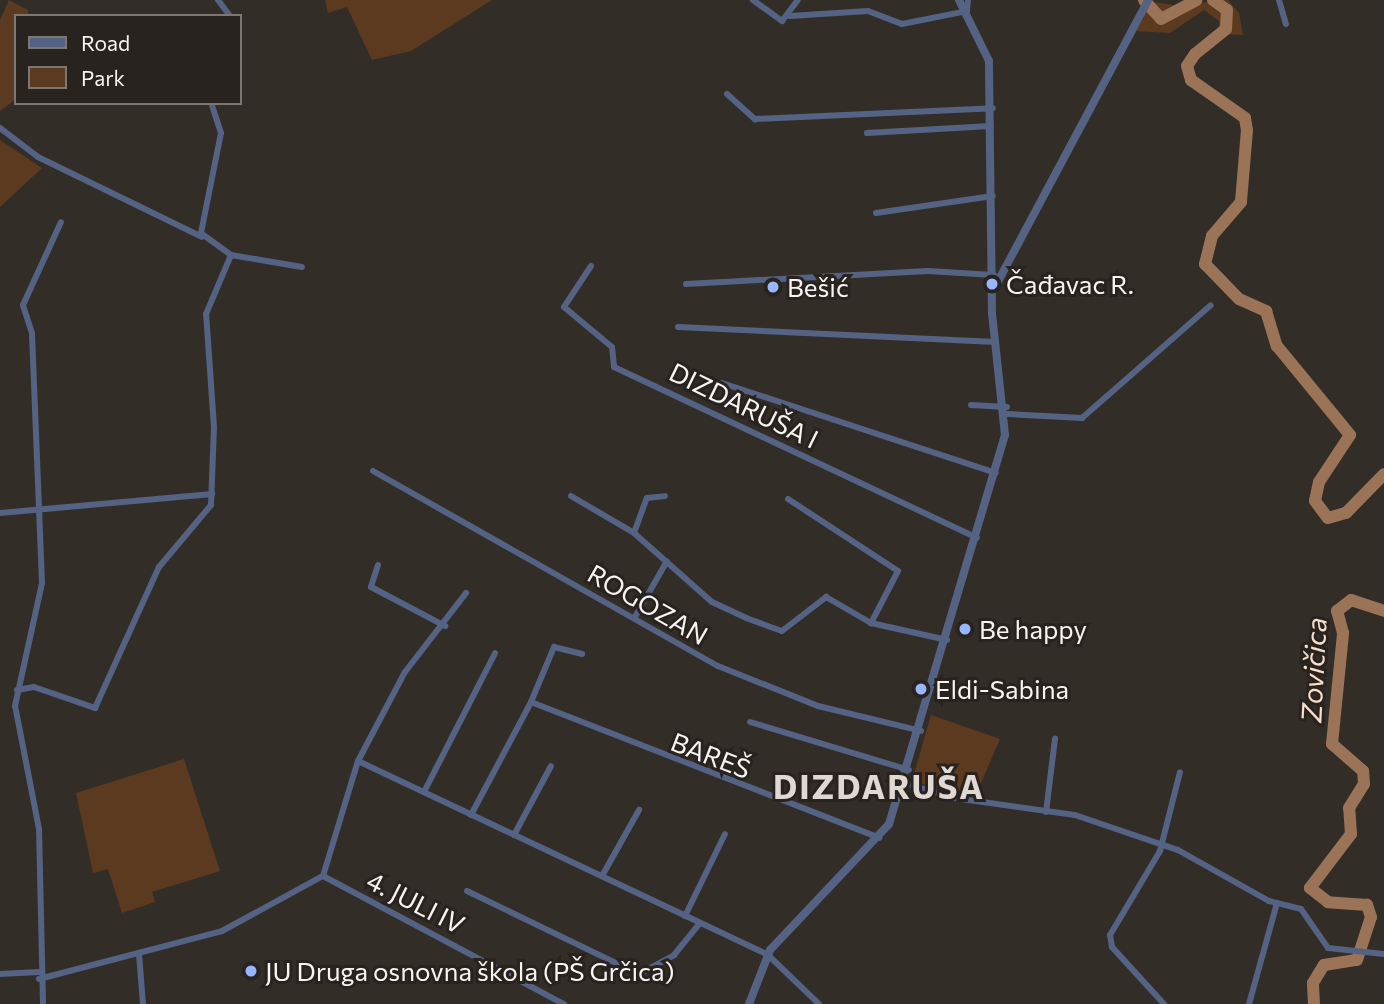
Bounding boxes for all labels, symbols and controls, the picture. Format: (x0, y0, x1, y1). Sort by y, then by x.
legend (14, 14, 242, 105)
text: Road (81, 30, 130, 55)
text: Park (81, 65, 125, 90)
place label: Čađavac R. (1006, 268, 1134, 300)
place label: Bešić (787, 271, 849, 303)
marker: Čađavac R. (984, 276, 1000, 292)
marker: Bešić (765, 279, 781, 295)
street label: DIZDARUŠA I (665, 356, 823, 454)
street label: ROGOZAN (583, 557, 713, 651)
place label: Be happy (979, 613, 1087, 645)
water label: Zovičica (1293, 616, 1333, 724)
marker: Be happy (957, 621, 973, 637)
place label: Eldi-Sabina (935, 673, 1069, 705)
marker: Eldi-Sabina (913, 681, 929, 697)
street label: BAREŠ (667, 726, 755, 784)
district label: DIZDARUŠA (774, 766, 984, 806)
street label: 4. JULI IV (362, 864, 470, 940)
place label: JU Druga osnovna škola (PŠ Grčica) (265, 955, 675, 987)
marker: JU Druga osnovna škola (PŠ Grčica) (243, 963, 259, 979)

